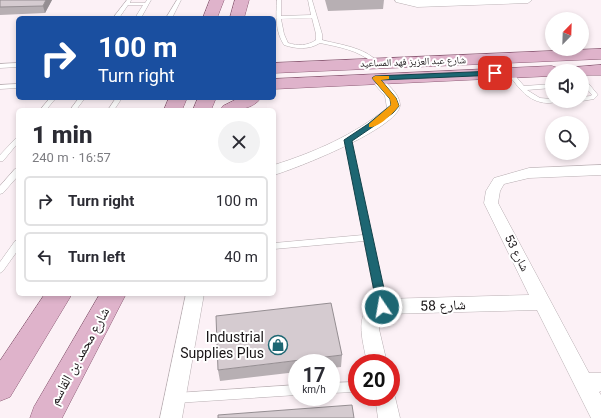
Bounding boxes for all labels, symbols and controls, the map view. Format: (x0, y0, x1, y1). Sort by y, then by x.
north arrow (545, 12, 589, 56)
map controls (545, 12, 589, 160)
text: 100 m (98, 31, 177, 64)
icon: right (32, 32, 84, 84)
street label: شارع عبد العزيز فهد المساعيد (360, 54, 466, 70)
pin (478, 56, 512, 90)
icon: arrive (484, 62, 506, 84)
button: sound (545, 64, 589, 108)
text: Turn right (98, 65, 175, 86)
button: search (545, 116, 589, 160)
text: 1 min (32, 121, 93, 149)
button: close (218, 121, 260, 163)
text: 240 m · 16:57 (32, 150, 111, 165)
icon: right (34, 190, 56, 212)
text: Turn right (68, 192, 134, 210)
text: 100 m (216, 192, 258, 210)
street label: شارع 53 (501, 232, 532, 274)
icon: left (34, 246, 56, 268)
text: Turn left (68, 248, 125, 266)
text: 40 m (224, 248, 258, 266)
position arrow (361, 286, 403, 328)
street label: شارع 58 (420, 296, 466, 316)
street label: شارع محمد بن القاسم (46, 304, 114, 409)
place label: Industrial Supplies Plus (180, 329, 264, 361)
shop icon: Industrial Supplies Plus (267, 334, 289, 356)
speed limit sign: 20 (348, 354, 400, 406)
text: 17 (303, 363, 325, 387)
text: km/h (302, 384, 326, 395)

